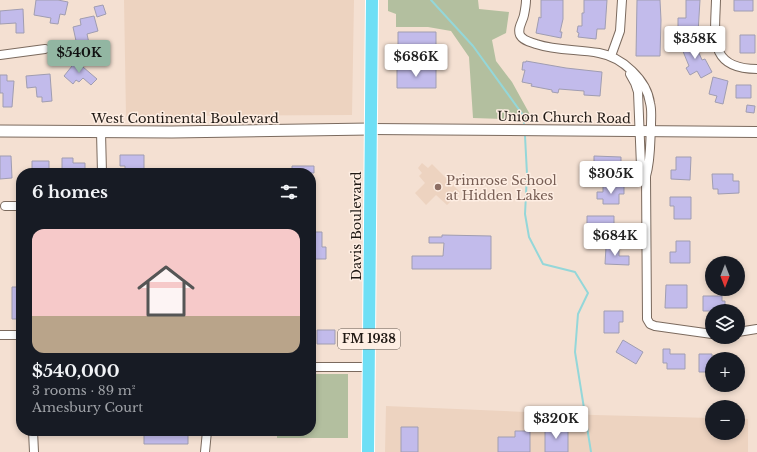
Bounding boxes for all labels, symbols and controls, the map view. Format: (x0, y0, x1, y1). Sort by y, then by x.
pin: $358K (667, 26, 723, 60)
text: $358K (673, 30, 717, 47)
pin: $540K (51, 40, 107, 74)
text: $540K (56, 44, 102, 61)
pin: $686K (388, 44, 444, 78)
text: $686K (394, 48, 438, 65)
street label: Union Church Road (497, 108, 631, 127)
street label: West Continental Boulevard (90, 110, 279, 127)
pin: $305K (583, 161, 639, 195)
text: $305K (589, 165, 633, 182)
street label: Davis Boulevard (348, 171, 365, 280)
place label: Primrose School at Hidden Lakes (446, 172, 557, 204)
icon: filters (278, 181, 300, 203)
text: 6 homes (32, 182, 108, 203)
marker: Primrose School at Hidden Lakes (433, 182, 443, 192)
pin: $684K (587, 223, 643, 257)
text: $684K (593, 227, 637, 244)
icon: home (130, 255, 202, 327)
north arrow (705, 256, 745, 296)
map controls (705, 256, 745, 440)
button: layers (705, 304, 745, 344)
road number: FM 1938 (338, 329, 400, 349)
button: + (705, 352, 745, 392)
text: $540,000 (32, 361, 119, 382)
text: 3 rooms · 89 m² (32, 382, 135, 399)
text: Amesbury Court (32, 399, 143, 416)
button: − (705, 400, 745, 440)
pin: $320K (528, 406, 584, 440)
text: $320K (533, 410, 579, 427)

